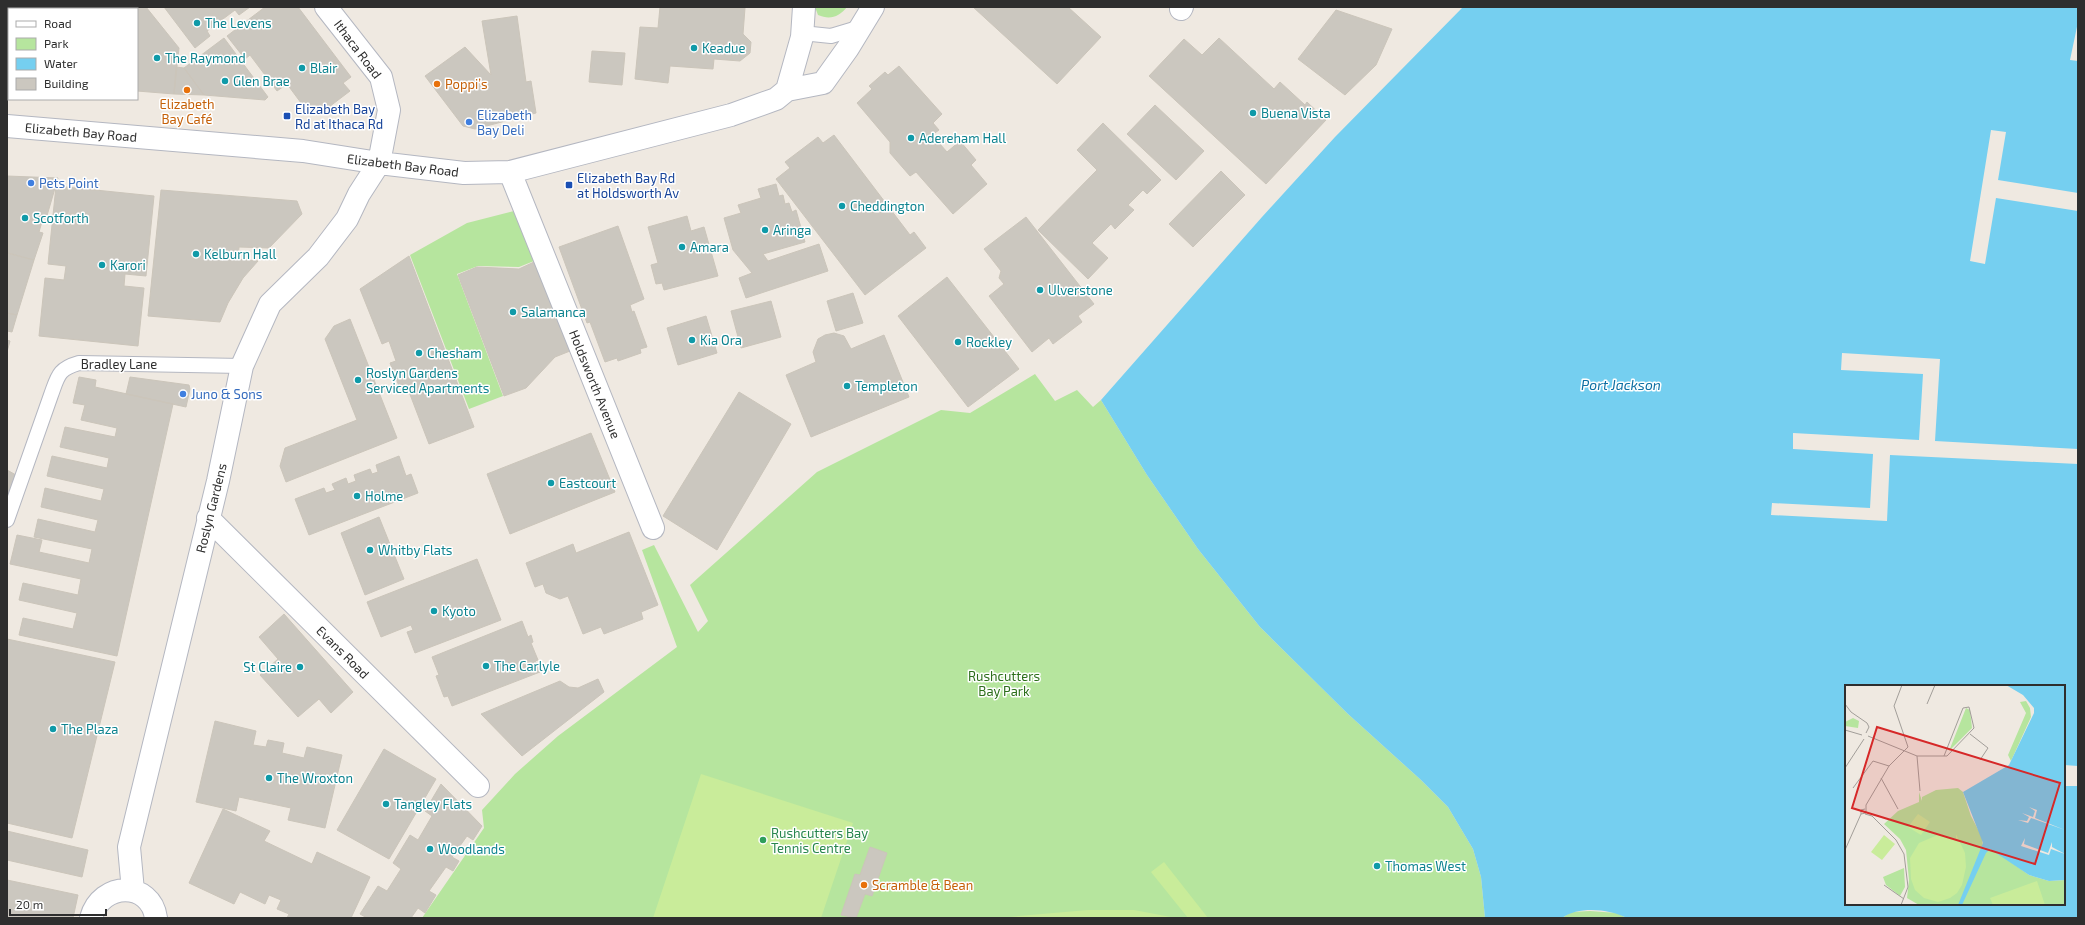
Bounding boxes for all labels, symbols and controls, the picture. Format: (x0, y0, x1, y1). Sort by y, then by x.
legend (8, 8, 138, 100)
place label: The Levens (205, 15, 272, 31)
text: Road (44, 16, 72, 30)
street label: Ithaca Road (331, 16, 385, 82)
marker: The Levens (192, 18, 202, 28)
text: Park (44, 36, 69, 50)
place label: Keadue (702, 40, 745, 56)
marker: Keadue (689, 43, 699, 53)
place label: The Raymond (165, 50, 246, 66)
marker: The Raymond (152, 53, 162, 63)
text: Water (44, 56, 78, 70)
place label: Blair (310, 60, 338, 76)
marker: Blair (297, 63, 307, 73)
place label: Glen Brae (233, 73, 290, 89)
text: Building (44, 76, 89, 90)
marker: Glen Brae (220, 76, 230, 86)
place label: Poppi’s (445, 76, 488, 92)
marker: Poppi’s (432, 79, 442, 89)
marker: Elizabeth Bay Café (182, 85, 192, 95)
place label: Elizabeth Bay Café (159, 96, 215, 127)
place label: Elizabeth Bay Rd at Ithaca Rd (295, 101, 383, 132)
place label: Buena Vista (1261, 105, 1331, 121)
place label: Elizabeth Bay Deli (477, 107, 532, 138)
marker: Buena Vista (1248, 108, 1258, 118)
marker: Elizabeth Bay Rd at Ithaca Rd (282, 111, 292, 121)
marker: Elizabeth Bay Deli (464, 117, 474, 127)
street label: Elizabeth Bay Road (24, 119, 138, 145)
place label: Adereham Hall (919, 130, 1006, 146)
marker: Adereham Hall (906, 133, 916, 143)
street label: Elizabeth Bay Road (346, 150, 460, 180)
place label: Elizabeth Bay Rd at Holdsworth Av (577, 170, 679, 201)
place label: Pets Point (39, 175, 99, 191)
marker: Pets Point (26, 178, 36, 188)
marker: Elizabeth Bay Rd at Holdsworth Av (564, 180, 574, 190)
place label: Cheddington (850, 198, 925, 214)
marker: Cheddington (837, 201, 847, 211)
place label: Scotforth (33, 210, 89, 226)
marker: Scotforth (20, 213, 30, 223)
place label: Aringa (773, 222, 811, 238)
marker: Aringa (760, 225, 770, 235)
place label: Amara (690, 239, 729, 255)
marker: Amara (677, 242, 687, 252)
place label: Kelburn Hall (204, 246, 277, 262)
marker: Kelburn Hall (191, 249, 201, 259)
place label: Karori (110, 257, 146, 273)
marker: Karori (97, 260, 107, 270)
place label: Ulverstone (1048, 282, 1113, 298)
marker: Ulverstone (1035, 285, 1045, 295)
place label: Salamanca (521, 304, 586, 320)
marker: Salamanca (508, 307, 518, 317)
street label: Holdsworth Avenue (566, 327, 624, 441)
place label: Kia Ora (700, 332, 742, 348)
place label: Rockley (966, 334, 1012, 350)
marker: Kia Ora (687, 335, 697, 345)
marker: Rockley (953, 337, 963, 347)
place label: Chesham (427, 345, 482, 361)
marker: Chesham (414, 348, 424, 358)
street label: Bradley Lane (81, 356, 157, 372)
place label: Roslyn Gardens Serviced Apartments (366, 365, 489, 396)
marker: Roslyn Gardens Serviced Apartments (353, 375, 363, 385)
water label: Port Jackson (1581, 376, 1661, 393)
place label: Templeton (855, 378, 918, 394)
marker: Templeton (842, 381, 852, 391)
place label: Juno & Sons (191, 386, 262, 402)
marker: Juno & Sons (178, 389, 188, 399)
street label: Roslyn Gardens (192, 462, 230, 554)
place label: Eastcourt (559, 475, 616, 491)
marker: Eastcourt (546, 478, 556, 488)
place label: Holme (365, 488, 403, 504)
marker: Holme (352, 491, 362, 501)
place label: Whitby Flats (378, 542, 452, 558)
marker: Whitby Flats (365, 545, 375, 555)
place label: Kyoto (442, 603, 476, 619)
marker: Kyoto (429, 606, 439, 616)
street label: Evans Road (313, 622, 373, 682)
place label: The Carlyle (494, 658, 560, 674)
place label: St Claire (243, 659, 292, 675)
marker: The Carlyle (481, 661, 491, 671)
marker: St Claire (295, 662, 305, 672)
park label: Rushcutters Bay Park (968, 668, 1040, 699)
inset map (1845, 685, 2065, 905)
place label: The Plaza (61, 721, 118, 737)
marker: The Plaza (48, 724, 58, 734)
place label: The Wroxton (277, 770, 353, 786)
marker: The Wroxton (264, 773, 274, 783)
place label: Tangley Flats (394, 796, 472, 812)
marker: Tangley Flats (381, 799, 391, 809)
place label: Rushcutters Bay Tennis Centre (771, 825, 868, 856)
marker: Rushcutters Bay Tennis Centre (758, 835, 768, 845)
place label: Woodlands (438, 841, 505, 857)
marker: Woodlands (425, 844, 435, 854)
place label: Thomas West (1385, 858, 1466, 874)
marker: Thomas West (1372, 861, 1382, 871)
place label: Scramble & Bean (872, 877, 973, 893)
marker: Scramble & Bean (859, 880, 869, 890)
scale bar (10, 891, 106, 917)
text: 20 m (16, 897, 43, 911)

